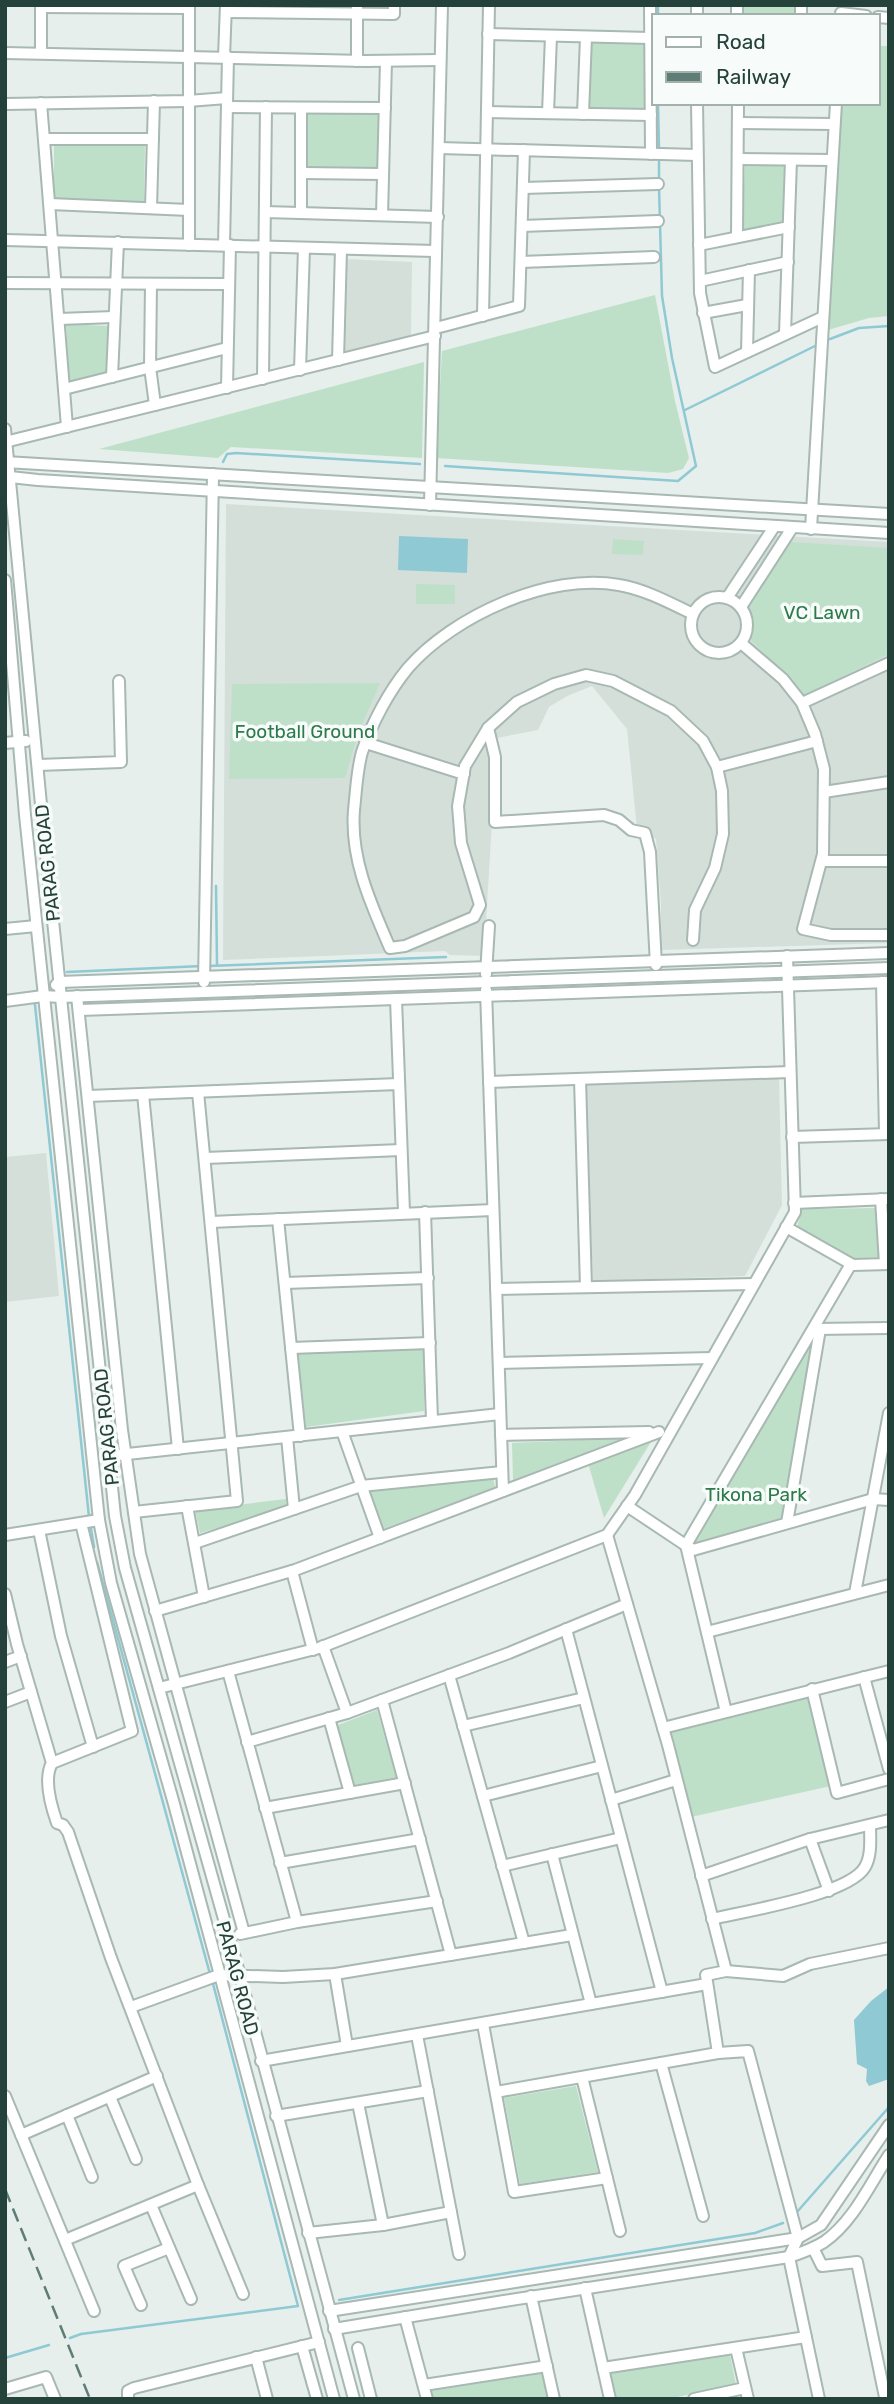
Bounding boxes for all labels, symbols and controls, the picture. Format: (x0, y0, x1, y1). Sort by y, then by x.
legend (652, 14, 880, 105)
text: Road (716, 29, 766, 54)
text: Railway (716, 64, 791, 89)
park label: VC Lawn (783, 601, 861, 624)
park label: Football Ground (235, 720, 375, 743)
street label: PARAG ROAD (30, 803, 65, 923)
street label: PARAG ROAD (89, 1367, 124, 1487)
park label: Tikona Park (705, 1483, 807, 1506)
street label: PARAG ROAD (211, 1918, 264, 2038)

